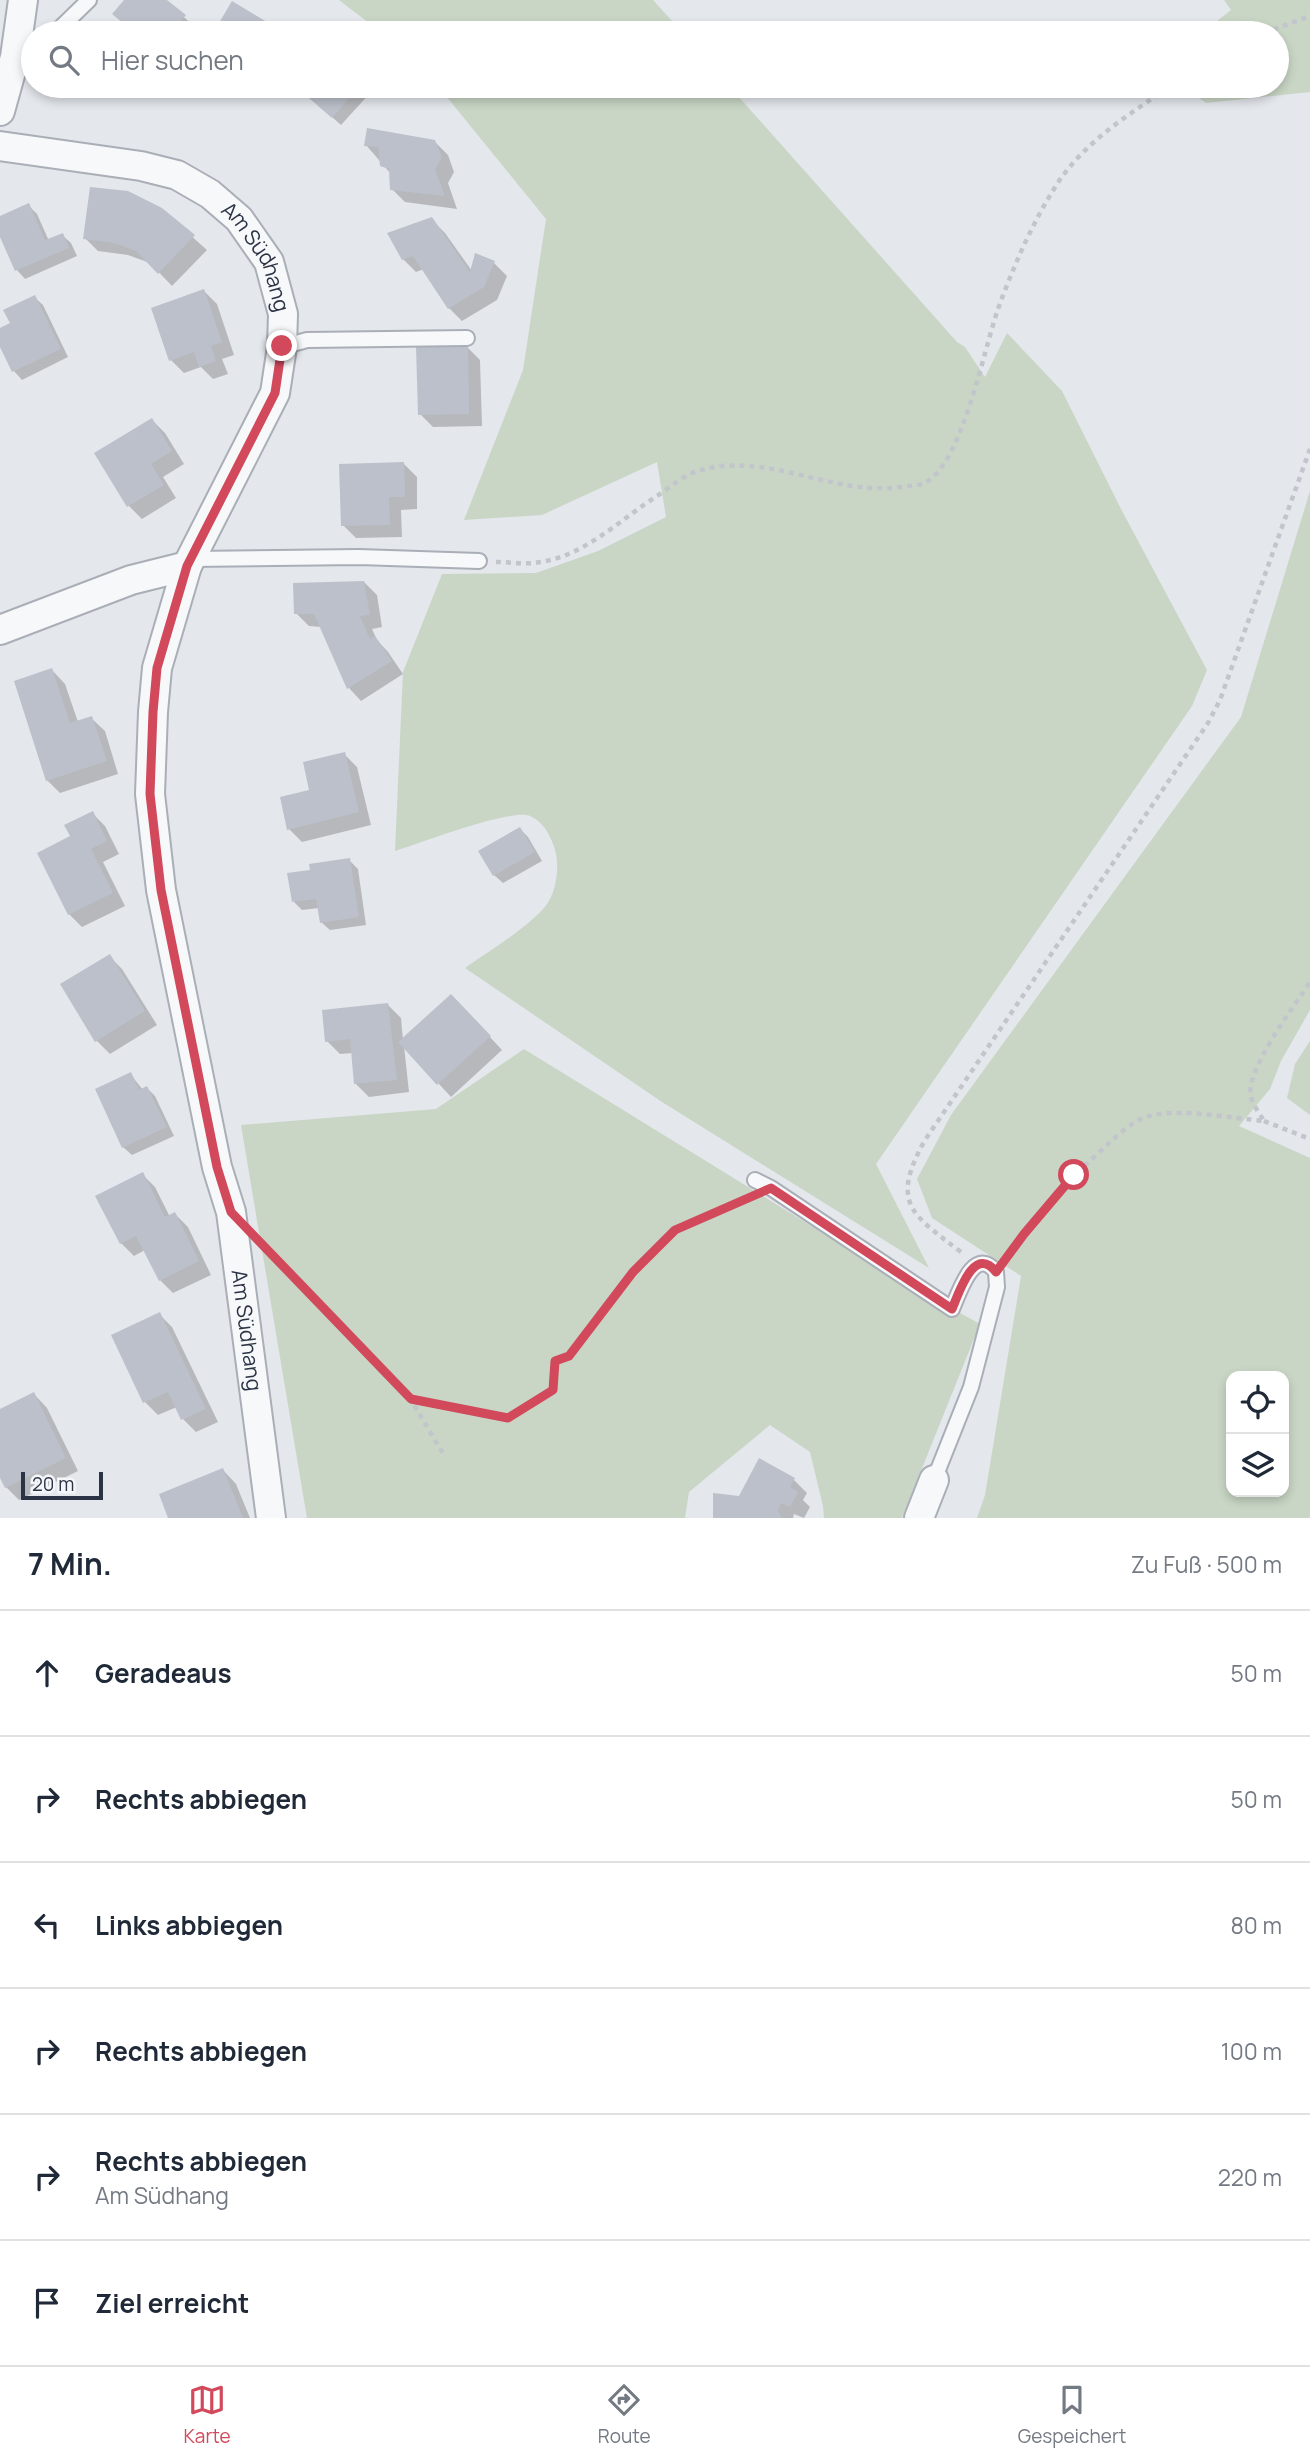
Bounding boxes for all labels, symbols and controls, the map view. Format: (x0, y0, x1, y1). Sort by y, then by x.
search box (21, 21, 1289, 98)
icon: search (45, 41, 83, 79)
text: Hier suchen (101, 42, 244, 78)
street label: Am Südhang (216, 195, 297, 314)
route end (266, 330, 297, 361)
route start (1058, 1159, 1089, 1190)
street label: Am Südhang (226, 1268, 269, 1393)
map controls (1226, 1371, 1289, 1497)
button: locate (1226, 1371, 1289, 1434)
button: layers (1226, 1434, 1289, 1497)
scale bar (21, 1469, 103, 1501)
text: 20 m (32, 1471, 74, 1497)
text: 7 Min. (28, 1543, 112, 1584)
text: Zu Fuß · 500 m (1131, 1548, 1282, 1580)
icon: ahead (28, 1654, 66, 1692)
text: Geradeaus (95, 1655, 231, 1691)
text: 50 m (1231, 1657, 1282, 1689)
icon: right (28, 1780, 66, 1818)
text: Rechts abbiegen (95, 1781, 307, 1817)
text: 50 m (1231, 1783, 1282, 1815)
icon: left (28, 1906, 66, 1944)
text: Links abbiegen (95, 1907, 283, 1943)
text: 80 m (1231, 1909, 1282, 1941)
icon: right (28, 2032, 66, 2070)
text: Rechts abbiegen (95, 2033, 307, 2069)
text: 100 m (1221, 2035, 1282, 2067)
text: Rechts abbiegen (95, 2143, 307, 2179)
icon: right (28, 2158, 66, 2196)
text: 220 m (1218, 2161, 1282, 2193)
text: Am Südhang (95, 2179, 229, 2211)
icon: arrive (28, 2284, 66, 2322)
text: Ziel erreicht (95, 2285, 249, 2321)
tab: Karte (184, 2381, 231, 2449)
tab: Route (598, 2381, 651, 2449)
tab: Gespeichert (1018, 2381, 1126, 2449)

